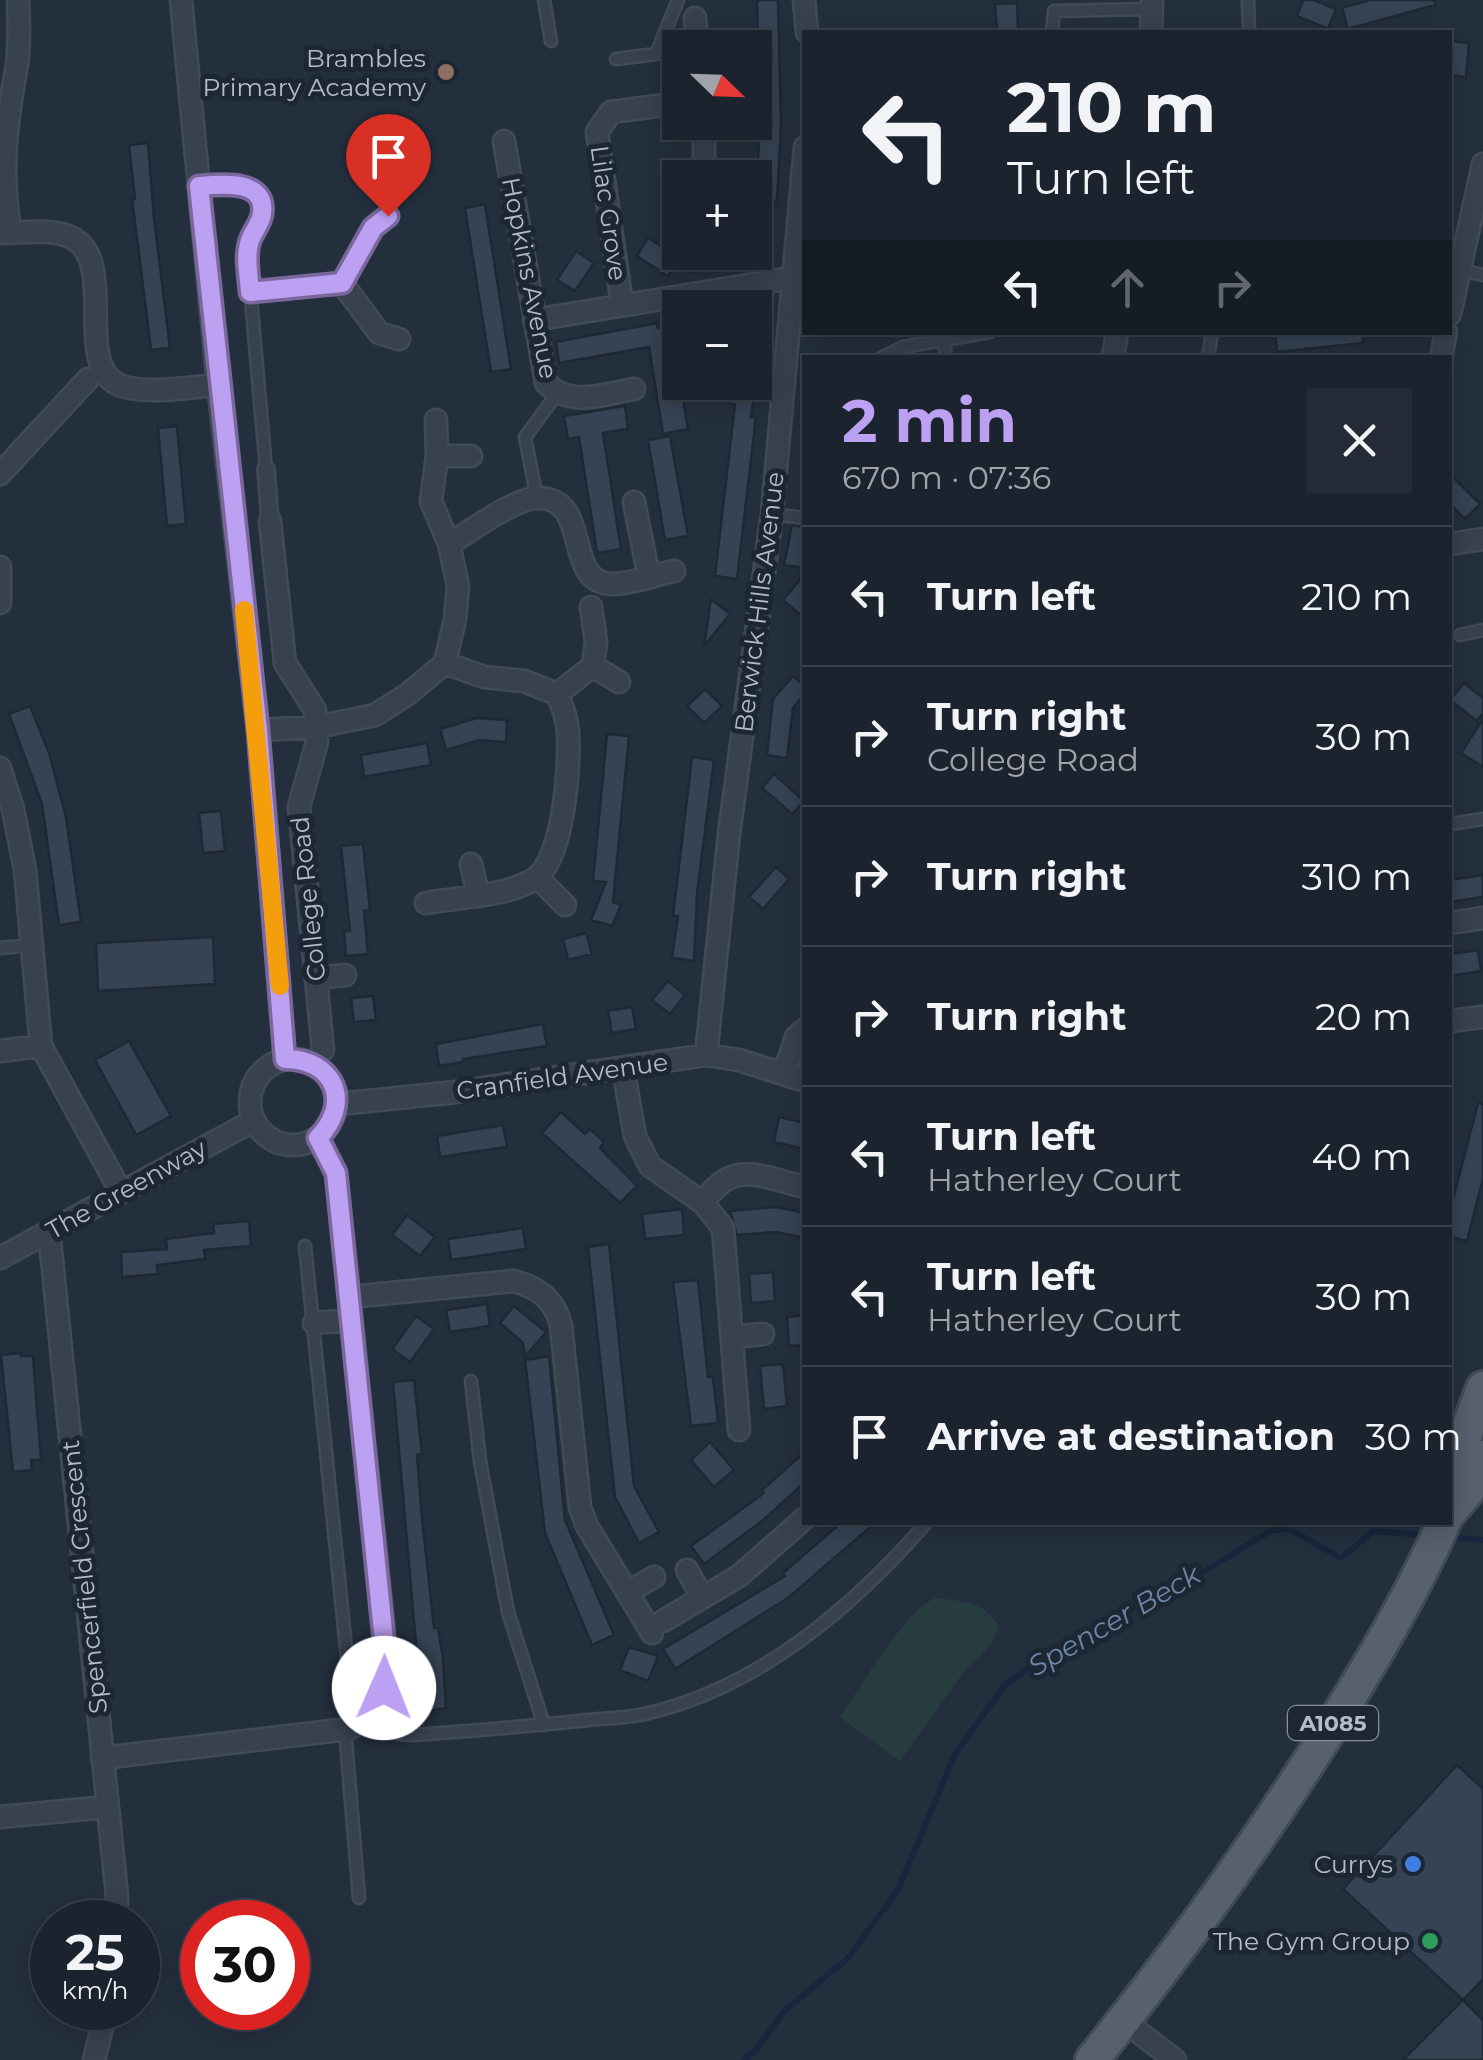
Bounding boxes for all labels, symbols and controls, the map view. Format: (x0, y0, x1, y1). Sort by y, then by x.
north arrow (662, 30, 772, 140)
map controls (662, 30, 772, 400)
place label: Brambles Primary Academy (203, 43, 426, 102)
marker: Brambles Primary Academy (435, 61, 457, 83)
text: 210 m (1007, 64, 1217, 150)
icon: left (842, 70, 972, 200)
pin (346, 114, 431, 217)
icon: arrive (361, 129, 416, 184)
street label: Lilac Grove (585, 143, 633, 283)
text: Turn left (1007, 150, 1195, 205)
button: + (662, 160, 772, 270)
street label: Hopkins Avenue (496, 175, 564, 381)
icon: left (995, 260, 1050, 315)
icon: ahead (1100, 260, 1155, 315)
icon: right (1205, 260, 1260, 315)
button: − (662, 290, 772, 400)
text: 2 min (842, 384, 1017, 457)
button: close (1307, 388, 1412, 493)
text: 670 m · 07:36 (842, 458, 1051, 497)
street label: Berwick Hills Avenue (728, 470, 790, 734)
icon: left (842, 569, 897, 624)
text: Turn left (927, 573, 1096, 620)
text: 210 m (1301, 573, 1412, 620)
text: Turn right (927, 693, 1126, 740)
icon: right (842, 709, 897, 764)
text: 30 m (1315, 713, 1412, 760)
text: College Road (927, 740, 1139, 779)
street label: College Road (284, 815, 332, 983)
icon: right (842, 849, 897, 904)
text: Turn right (927, 853, 1126, 900)
text: 310 m (1301, 853, 1412, 900)
icon: right (842, 989, 897, 1044)
text: Turn right (927, 993, 1126, 1040)
text: 20 m (1315, 993, 1412, 1040)
street label: Cranfield Avenue (454, 1046, 670, 1106)
text: Turn left (927, 1113, 1096, 1160)
icon: left (842, 1129, 897, 1184)
street label: The Greenway (41, 1132, 212, 1245)
text: 40 m (1311, 1133, 1412, 1180)
text: Hatherley Court (927, 1160, 1182, 1199)
text: Turn left (927, 1253, 1096, 1300)
icon: left (842, 1269, 897, 1324)
text: 30 m (1315, 1273, 1412, 1320)
text: Hatherley Court (927, 1300, 1182, 1339)
icon: arrive (842, 1409, 897, 1464)
text: Arrive at destination (927, 1413, 1335, 1460)
text: 30 m (1365, 1413, 1462, 1460)
street label: Spencerfield Crescent (55, 1439, 113, 1715)
water label: Spencer Beck (1022, 1556, 1207, 1683)
position arrow (332, 1636, 436, 1740)
road number: A1085 (1288, 1706, 1378, 1740)
place label: Currys (1314, 1849, 1393, 1879)
marker: Currys (1402, 1853, 1424, 1875)
speed limit sign: 30 (180, 1900, 310, 2030)
text: 25 (65, 1922, 125, 1983)
place label: The Gym Group (1213, 1926, 1410, 1956)
marker: The Gym Group (1419, 1930, 1441, 1952)
text: km/h (62, 1975, 128, 2005)

